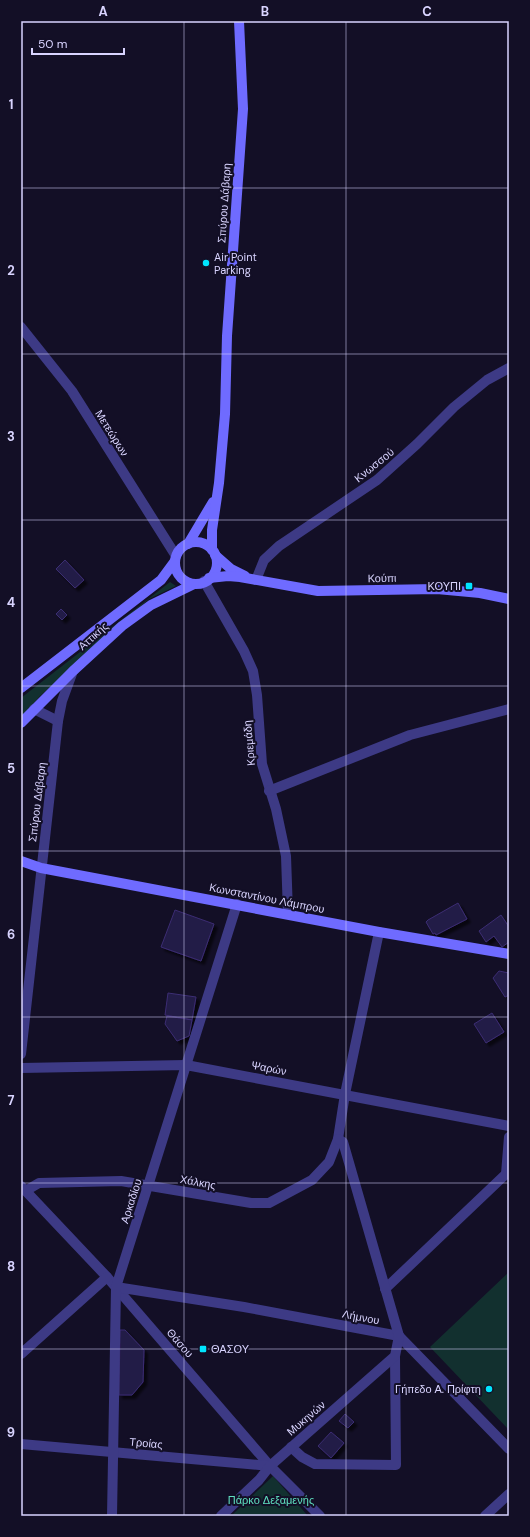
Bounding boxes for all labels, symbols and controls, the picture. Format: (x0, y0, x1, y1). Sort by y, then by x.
text: A (98, 3, 108, 20)
text: B (261, 3, 269, 20)
text: C (422, 3, 432, 20)
scale bar (32, 30, 124, 56)
text: 50 m (38, 36, 67, 52)
text: 1 (9, 96, 13, 113)
street label: Σπύρου Δάβαρη (214, 163, 234, 243)
place label: Air Point Parking (214, 250, 257, 277)
marker: Air Point Parking (201, 258, 211, 268)
text: 2 (7, 262, 15, 279)
street label: Μετεώρων (92, 407, 132, 459)
text: 3 (7, 428, 15, 445)
street label: Κνωσσού (351, 445, 397, 485)
street label: Κούπι (367, 571, 397, 585)
place label: ΚΟΥΠΙ (427, 579, 461, 593)
marker: ΚΟΥΠΙ (464, 581, 474, 591)
text: 4 (7, 594, 15, 611)
street label: Αττικής (75, 619, 111, 653)
street label: Κριεμάδη (240, 720, 258, 766)
text: 5 (7, 760, 15, 777)
street label: Σπύρου Δάβαρη (25, 761, 49, 843)
street label: Κωνσταντίνου Λάμπρου (208, 880, 326, 916)
text: 6 (7, 926, 15, 943)
street label: Ψαρών (250, 1058, 288, 1078)
text: 7 (8, 1092, 15, 1109)
street label: Χάλκης (179, 1172, 217, 1192)
street label: Αρκαδίου (117, 1177, 145, 1225)
text: 8 (7, 1258, 15, 1275)
street label: Λήμνου (341, 1307, 381, 1327)
street label: Θάσου (164, 1326, 196, 1360)
place label: ΘΑΣΟΥ (211, 1342, 250, 1356)
marker: ΘΑΣΟΥ (198, 1344, 208, 1354)
place label: Γήπεδο Α. Πρίφτη (395, 1382, 481, 1396)
marker: Γήπεδο Α. Πρίφτη (484, 1384, 494, 1394)
street label: Μυκηνών (284, 1397, 328, 1439)
text: 9 (7, 1424, 15, 1441)
street label: Τροίας (129, 1435, 163, 1451)
park label: Πάρκο Δεξαμενής (228, 1493, 314, 1507)

